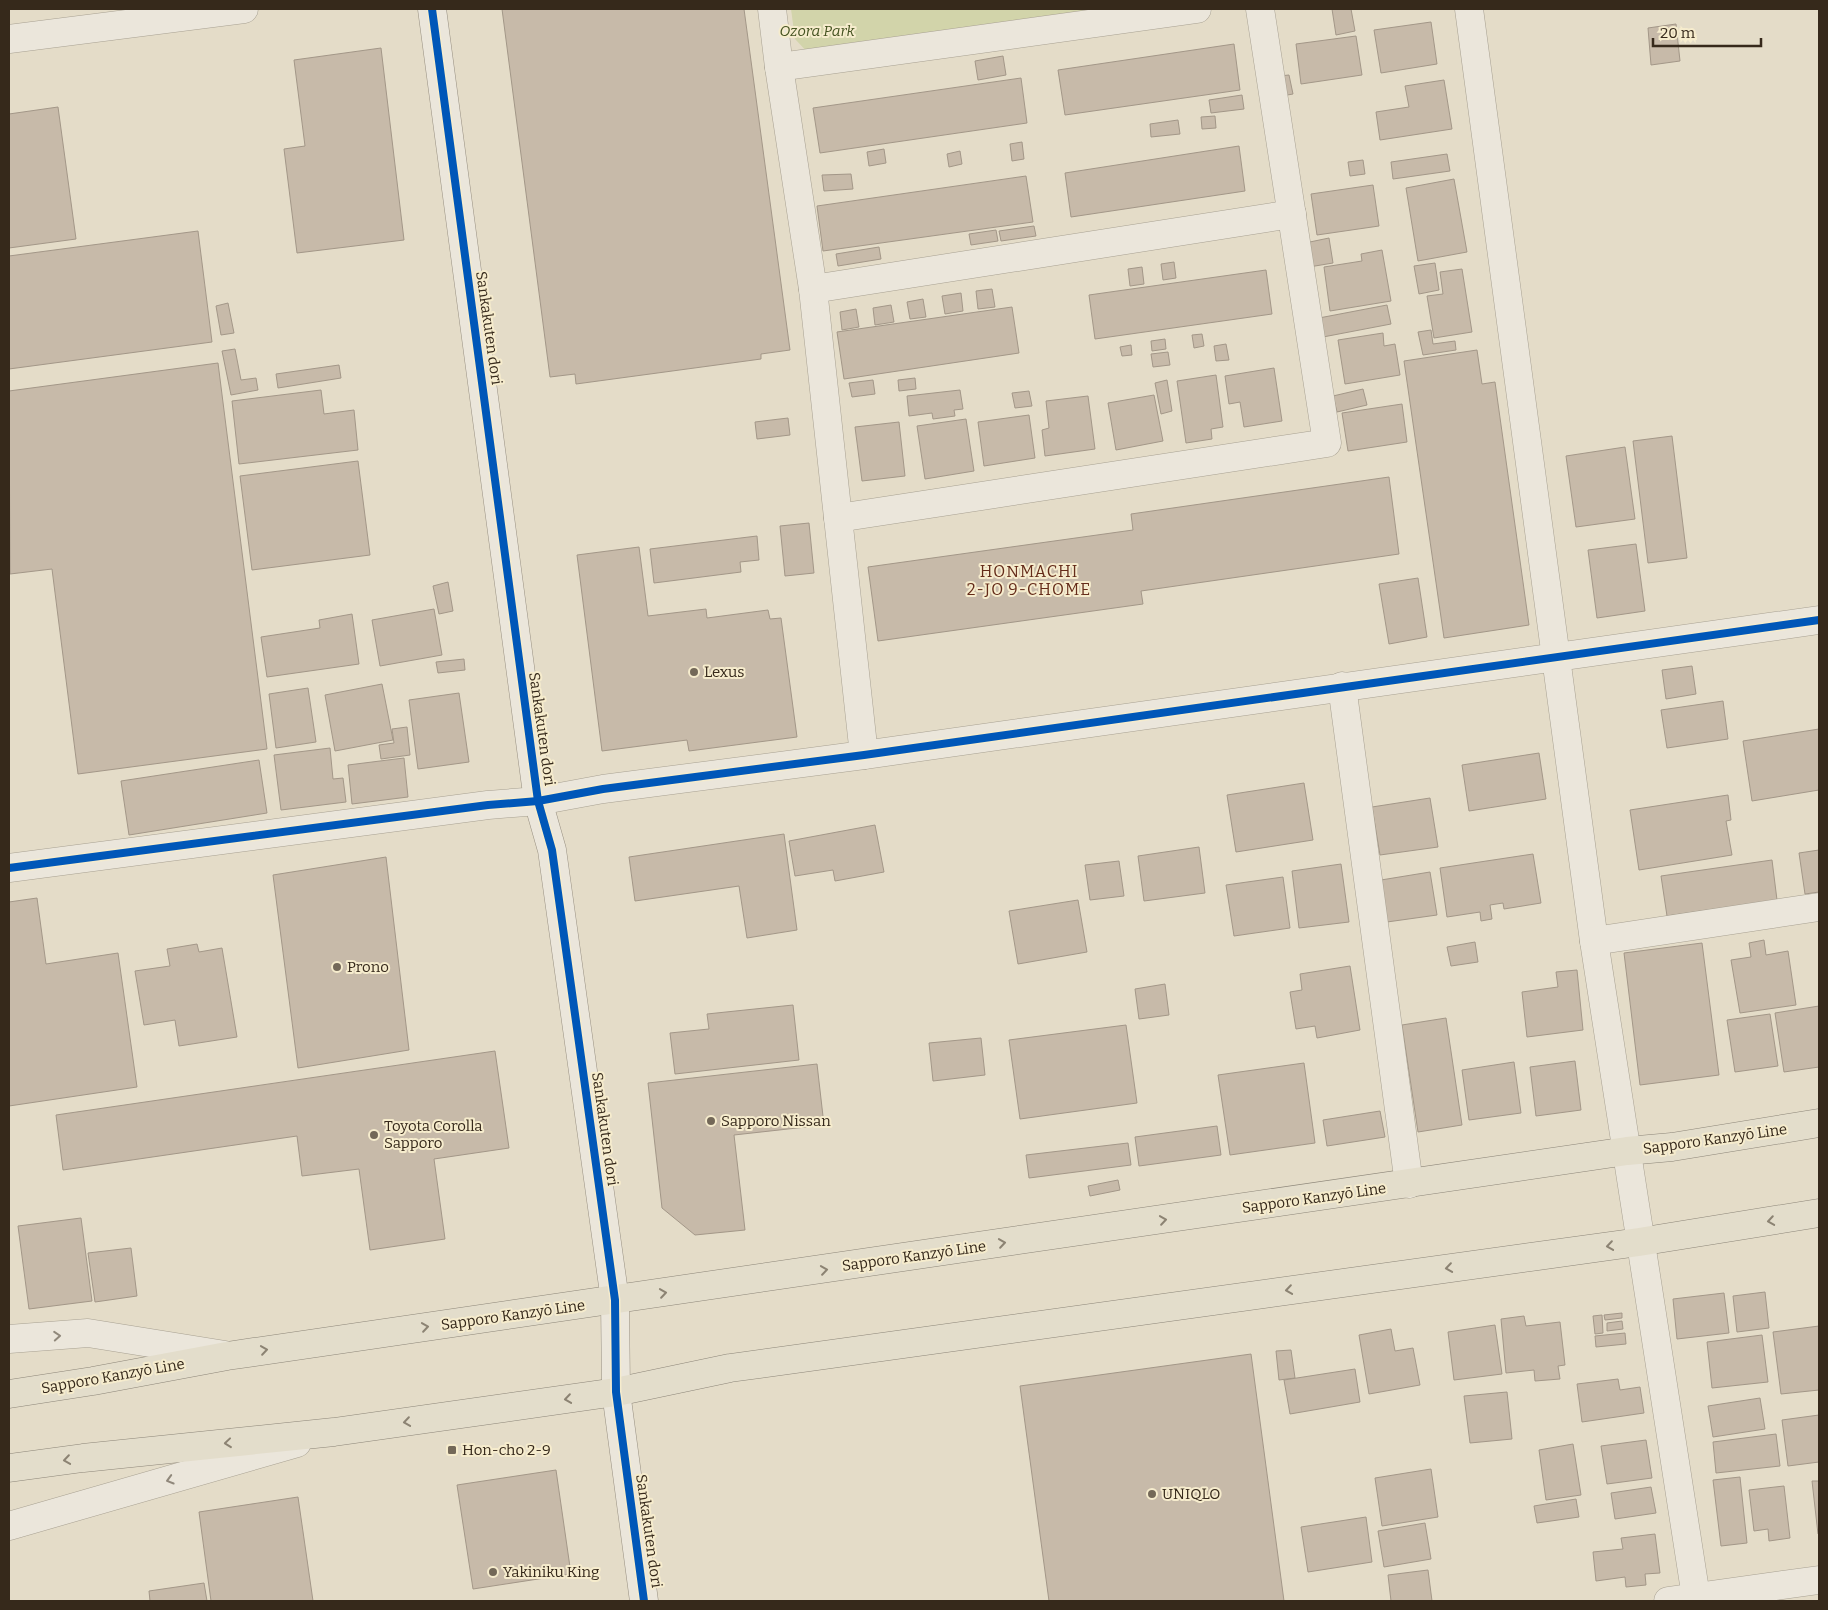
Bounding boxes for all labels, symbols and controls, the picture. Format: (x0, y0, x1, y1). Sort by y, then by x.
scale bar (1653, 15, 1760, 47)
park label: Ozora Park (779, 22, 855, 40)
text: 20 m (1660, 24, 1696, 42)
street label: Sankakuten dori (472, 270, 506, 387)
district label: HONMACHI 2-JO 9-CHOME (967, 562, 1091, 599)
place label: Lexus (704, 663, 744, 681)
marker: Lexus (688, 666, 700, 678)
street label: Sankakuten dori (525, 671, 559, 788)
place label: Prono (347, 958, 389, 976)
marker: Prono (331, 961, 343, 973)
street label: Sankakuten dori (588, 1071, 622, 1188)
place label: Sapporo Nissan (721, 1112, 831, 1130)
marker: Sapporo Nissan (705, 1115, 717, 1127)
place label: Toyota Corolla Sapporo (384, 1117, 483, 1152)
street label: Sapporo Kanzyō Line (1642, 1120, 1788, 1158)
marker: Toyota Corolla Sapporo (368, 1129, 380, 1141)
street label: Sapporo Kanzyō Line (1241, 1179, 1387, 1217)
one-way arrow (1159, 1215, 1167, 1226)
one-way arrow (1767, 1215, 1775, 1226)
street label: Sapporo Kanzyō Line (841, 1237, 987, 1275)
one-way arrow (998, 1239, 1006, 1249)
one-way arrow (1606, 1240, 1615, 1250)
one-way arrow (1445, 1262, 1453, 1273)
one-way arrow (820, 1265, 828, 1275)
one-way arrow (1284, 1284, 1292, 1295)
one-way arrow (659, 1288, 667, 1299)
street label: Sapporo Kanzyō Line (440, 1296, 586, 1334)
one-way arrow (421, 1322, 429, 1333)
one-way arrow (54, 1330, 62, 1341)
one-way arrow (259, 1346, 268, 1356)
street label: Sapporo Kanzyō Line (40, 1355, 186, 1397)
one-way arrow (563, 1393, 572, 1403)
one-way arrow (403, 1416, 411, 1426)
one-way arrow (224, 1437, 232, 1448)
place label: Hon-cho 2-9 (462, 1441, 551, 1459)
marker: Hon-cho 2-9 (446, 1444, 458, 1456)
one-way arrow (62, 1454, 70, 1465)
street label: Sankakuten dori (632, 1473, 666, 1590)
one-way arrow (165, 1474, 174, 1485)
place label: UNIQLO (1162, 1485, 1220, 1503)
marker: UNIQLO (1146, 1488, 1158, 1500)
place label: Yakiniku King (503, 1563, 600, 1581)
marker: Yakiniku King (487, 1566, 499, 1578)

